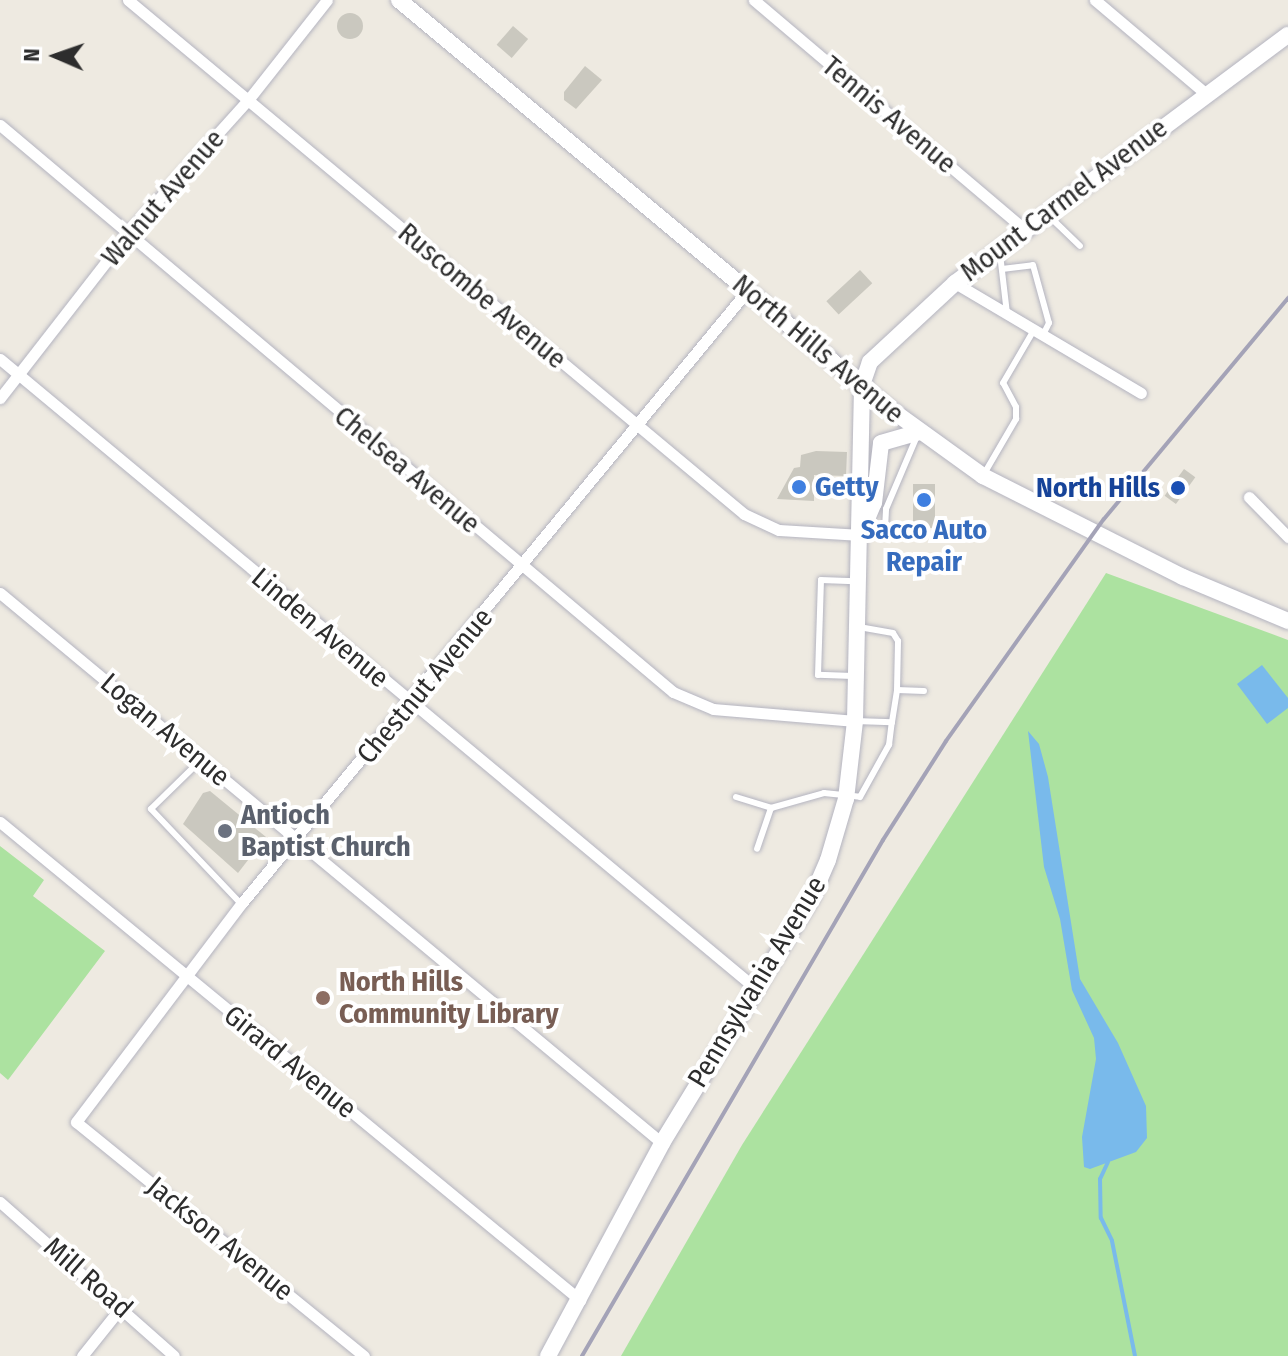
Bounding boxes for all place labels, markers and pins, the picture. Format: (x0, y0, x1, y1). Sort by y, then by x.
place label: Getty (815, 470, 879, 504)
place label: North Hills (1036, 471, 1160, 505)
marker: North Hills (1167, 477, 1189, 499)
marker: Getty (790, 478, 808, 496)
marker: Sacco Auto Repair (915, 491, 933, 509)
place label: Sacco Auto Repair (861, 513, 987, 579)
place label: Antioch Baptist Church (241, 798, 411, 864)
marker: Antioch Baptist Church (216, 822, 234, 840)
place label: North Hills Community Library (339, 965, 559, 1031)
marker: North Hills Community Library (314, 989, 332, 1007)

